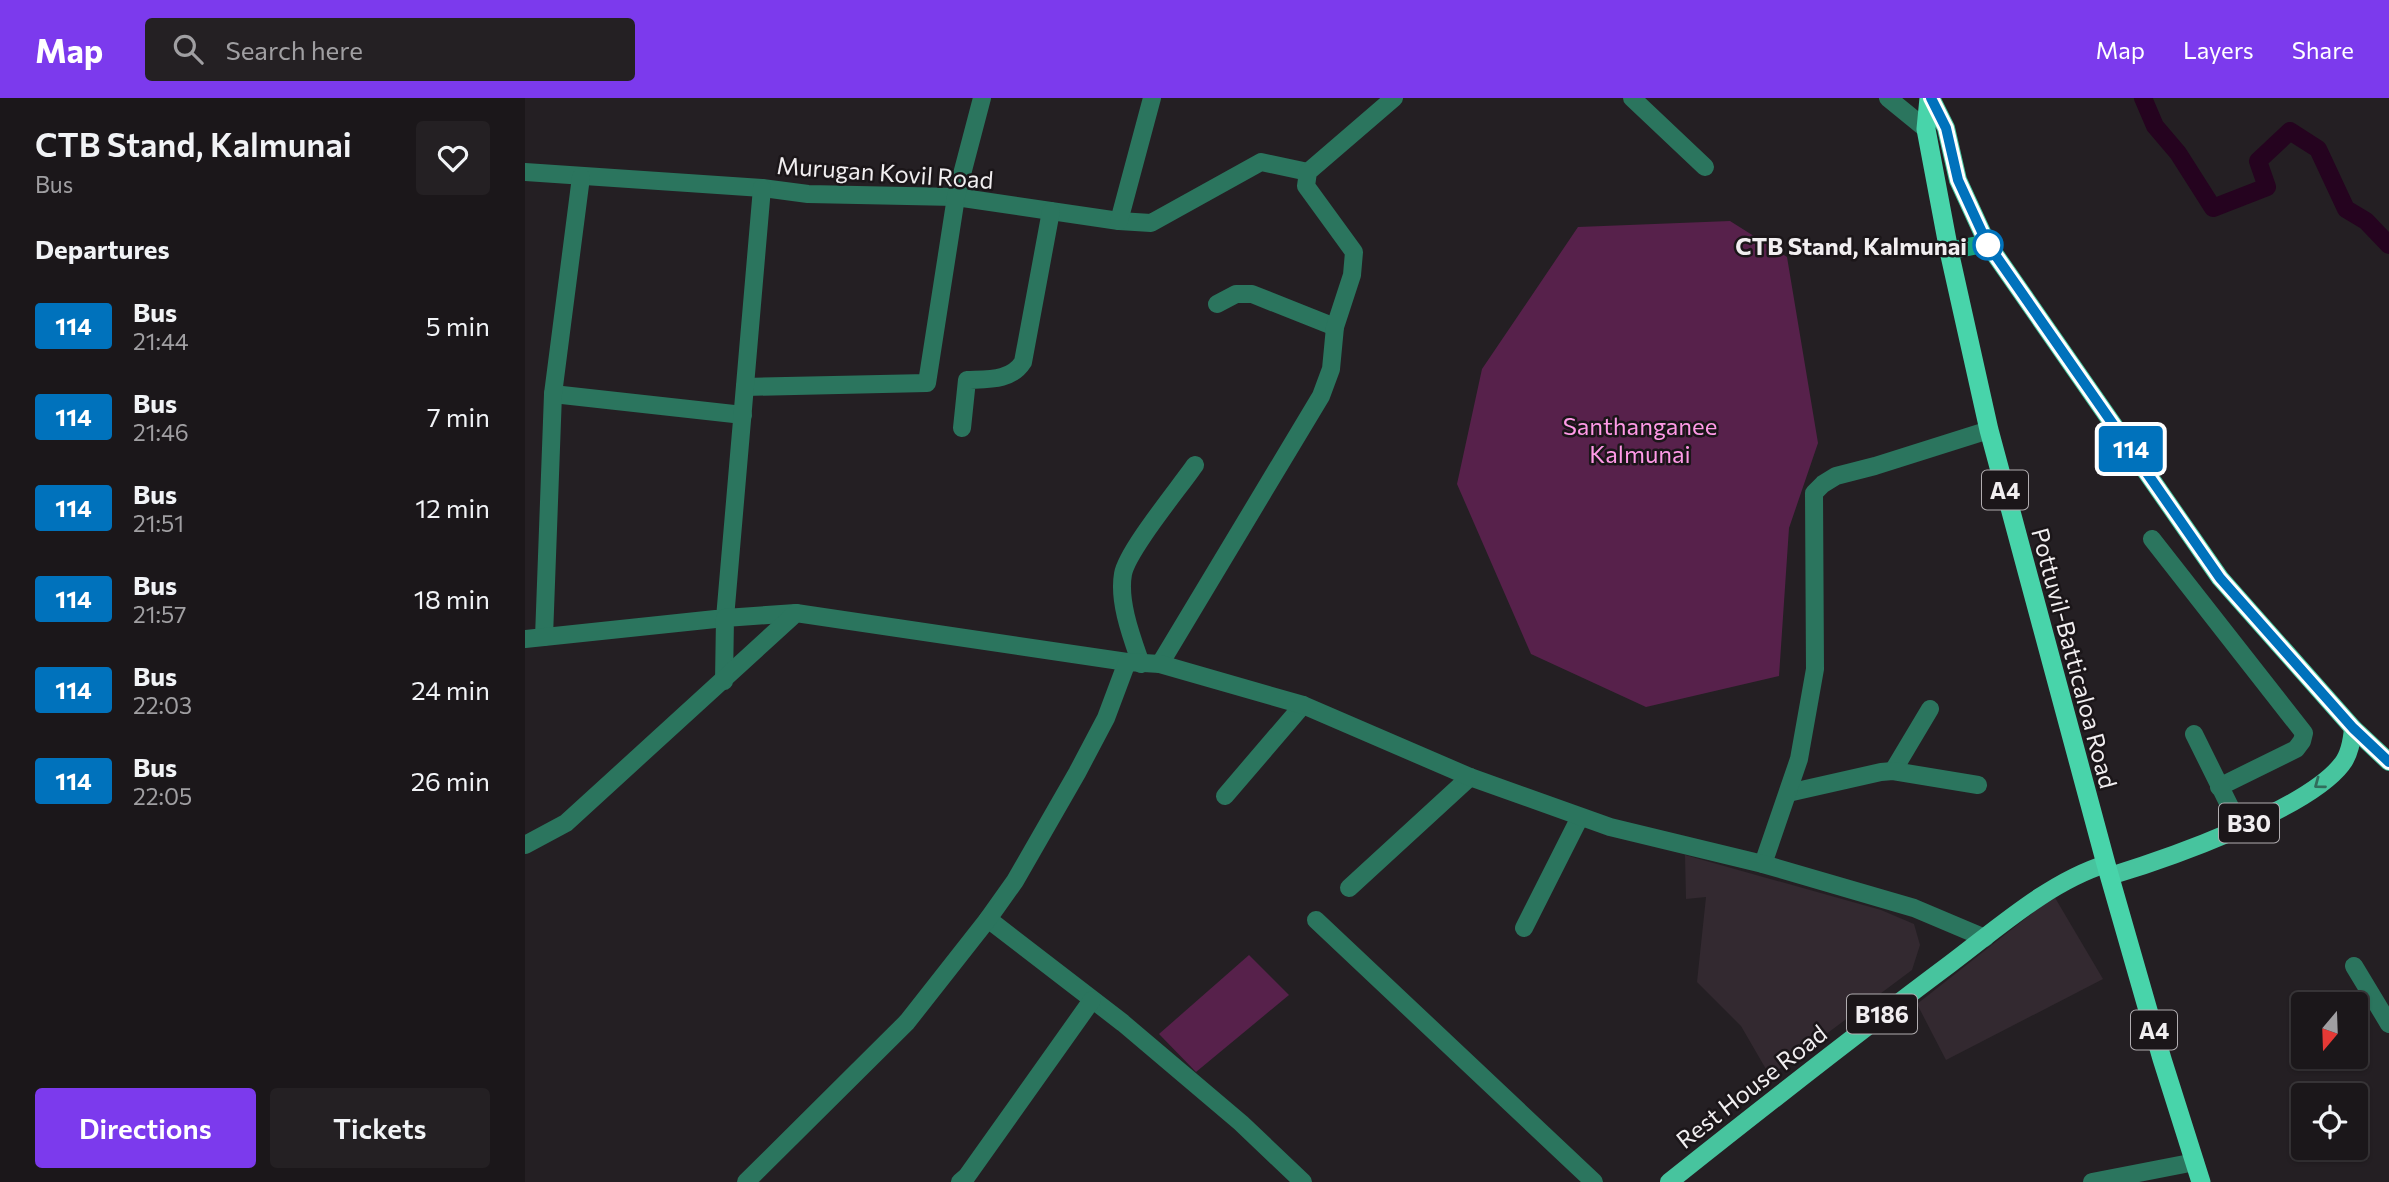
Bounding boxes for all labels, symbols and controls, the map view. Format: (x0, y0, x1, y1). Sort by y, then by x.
search box (145, 18, 635, 81)
text: Map (35, 29, 103, 70)
icon: search (169, 30, 207, 68)
text: Search here (225, 34, 363, 65)
text: Map (2096, 35, 2145, 64)
text: Layers (2183, 35, 2254, 64)
text: Share (2292, 35, 2354, 64)
button: heart (416, 121, 490, 195)
text: CTB Stand, Kalmunai (35, 123, 352, 164)
street label: Murugan Kovil Road (776, 150, 994, 194)
text: Bus (35, 170, 73, 198)
marker: CTB Stand, Kalmunai (1973, 230, 2003, 260)
place label: CTB Stand, Kalmunai (1735, 231, 1967, 260)
text: Departures (35, 233, 170, 264)
text: Bus (133, 296, 177, 327)
text: 5 min (426, 310, 490, 341)
text: 114 (55, 311, 92, 340)
text: 21:44 (133, 327, 189, 355)
text: Bus (133, 387, 177, 418)
text: 7 min (427, 401, 490, 432)
text: 114 (55, 402, 92, 431)
park label: Santhanganee Kalmunai (1563, 411, 1717, 468)
text: 21:46 (133, 418, 189, 446)
line badge: 114 (2091, 426, 2171, 472)
text: 114 (2113, 434, 2149, 463)
road number: A4 (1982, 470, 2028, 510)
text: Bus (133, 478, 177, 509)
text: 12 min (415, 492, 490, 523)
text: 114 (55, 493, 92, 522)
text: 21:51 (133, 509, 184, 537)
street label: Pottuvil-Batticaloa Road (2026, 525, 2124, 791)
text: Bus (133, 569, 177, 600)
text: 18 min (414, 583, 490, 614)
text: 114 (55, 584, 92, 613)
text: 21:57 (133, 600, 186, 628)
text: Bus (133, 660, 177, 691)
text: 24 min (411, 674, 490, 705)
text: 114 (55, 675, 92, 704)
text: 22:03 (133, 691, 192, 719)
text: Bus (133, 751, 177, 782)
text: 26 min (411, 765, 490, 796)
text: 114 (55, 766, 92, 795)
one-way arrow (2315, 775, 2327, 788)
text: 22:05 (133, 782, 192, 810)
road number: B30 (2219, 804, 2279, 842)
north arrow (2291, 992, 2368, 1069)
map controls (2291, 992, 2368, 1160)
road number: B186 (1847, 995, 1917, 1034)
road number: A4 (2131, 1010, 2177, 1049)
street label: Rest House Road (1670, 1018, 1832, 1154)
button: locate (2291, 1083, 2368, 1160)
button: Directions (35, 1088, 256, 1168)
button: Tickets (270, 1088, 490, 1168)

